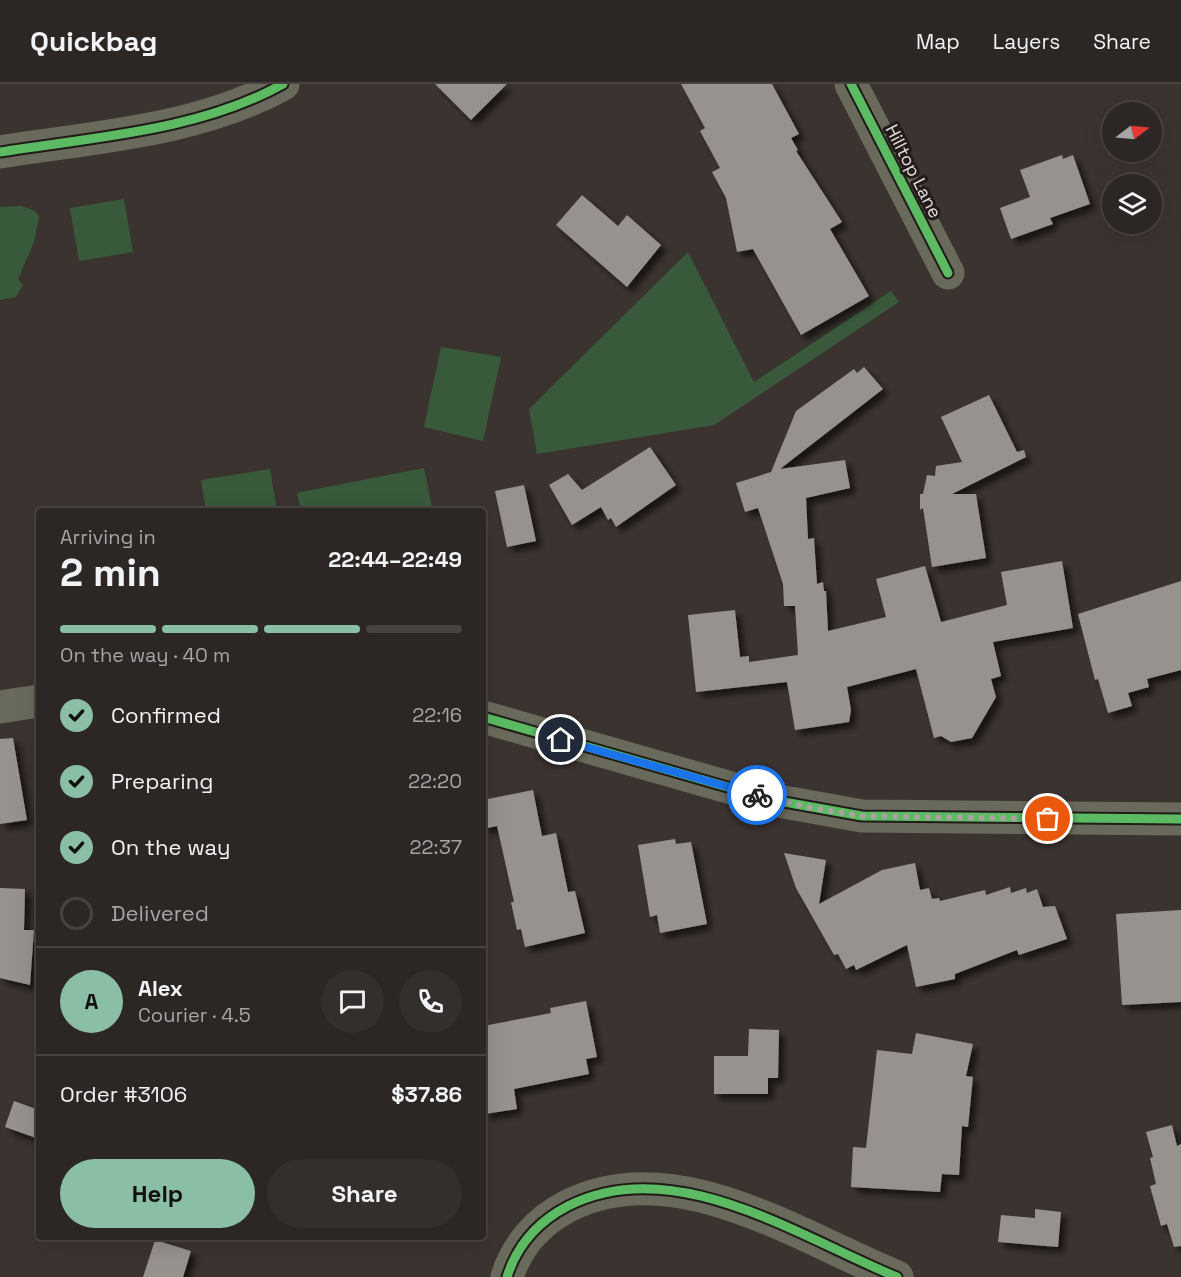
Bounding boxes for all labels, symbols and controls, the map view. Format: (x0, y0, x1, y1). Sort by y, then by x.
text: Quickbag (30, 23, 157, 59)
text: Map (916, 28, 960, 55)
text: Layers (993, 28, 1060, 55)
text: Share (1093, 28, 1151, 55)
north arrow (1102, 102, 1162, 162)
map controls (1102, 102, 1162, 234)
street label: Hilltop Lane (881, 120, 947, 222)
button: layers (1102, 174, 1162, 234)
text: Arriving in (60, 524, 156, 550)
text: 22:44–22:49 (328, 545, 462, 573)
text: 2 min (60, 548, 161, 597)
text: On the way · 40 m (60, 642, 230, 668)
icon: check (60, 699, 93, 732)
text: Confirmed (111, 701, 221, 729)
text: 22:16 (412, 702, 462, 728)
pin (535, 714, 586, 765)
icon: home (544, 723, 577, 756)
icon: check (60, 765, 93, 798)
courier (727, 765, 787, 825)
text: Preparing (111, 767, 213, 795)
text: 22:20 (408, 768, 462, 794)
icon: bike (741, 779, 774, 812)
pin (1022, 793, 1073, 844)
icon: bag (1031, 802, 1064, 835)
icon: check (60, 831, 93, 864)
text: On the way (111, 833, 230, 861)
text: 22:37 (409, 834, 462, 860)
text: Delivered (111, 899, 209, 927)
button: chat (321, 970, 384, 1033)
button: phone (399, 970, 462, 1033)
text: Alex (138, 974, 183, 1002)
text: A (85, 987, 98, 1015)
text: Courier · 4.5 (138, 1002, 251, 1028)
text: Order #3106 (60, 1080, 187, 1108)
text: $37.86 (391, 1080, 462, 1108)
button: Help (60, 1159, 255, 1228)
button: Share (267, 1159, 462, 1228)

